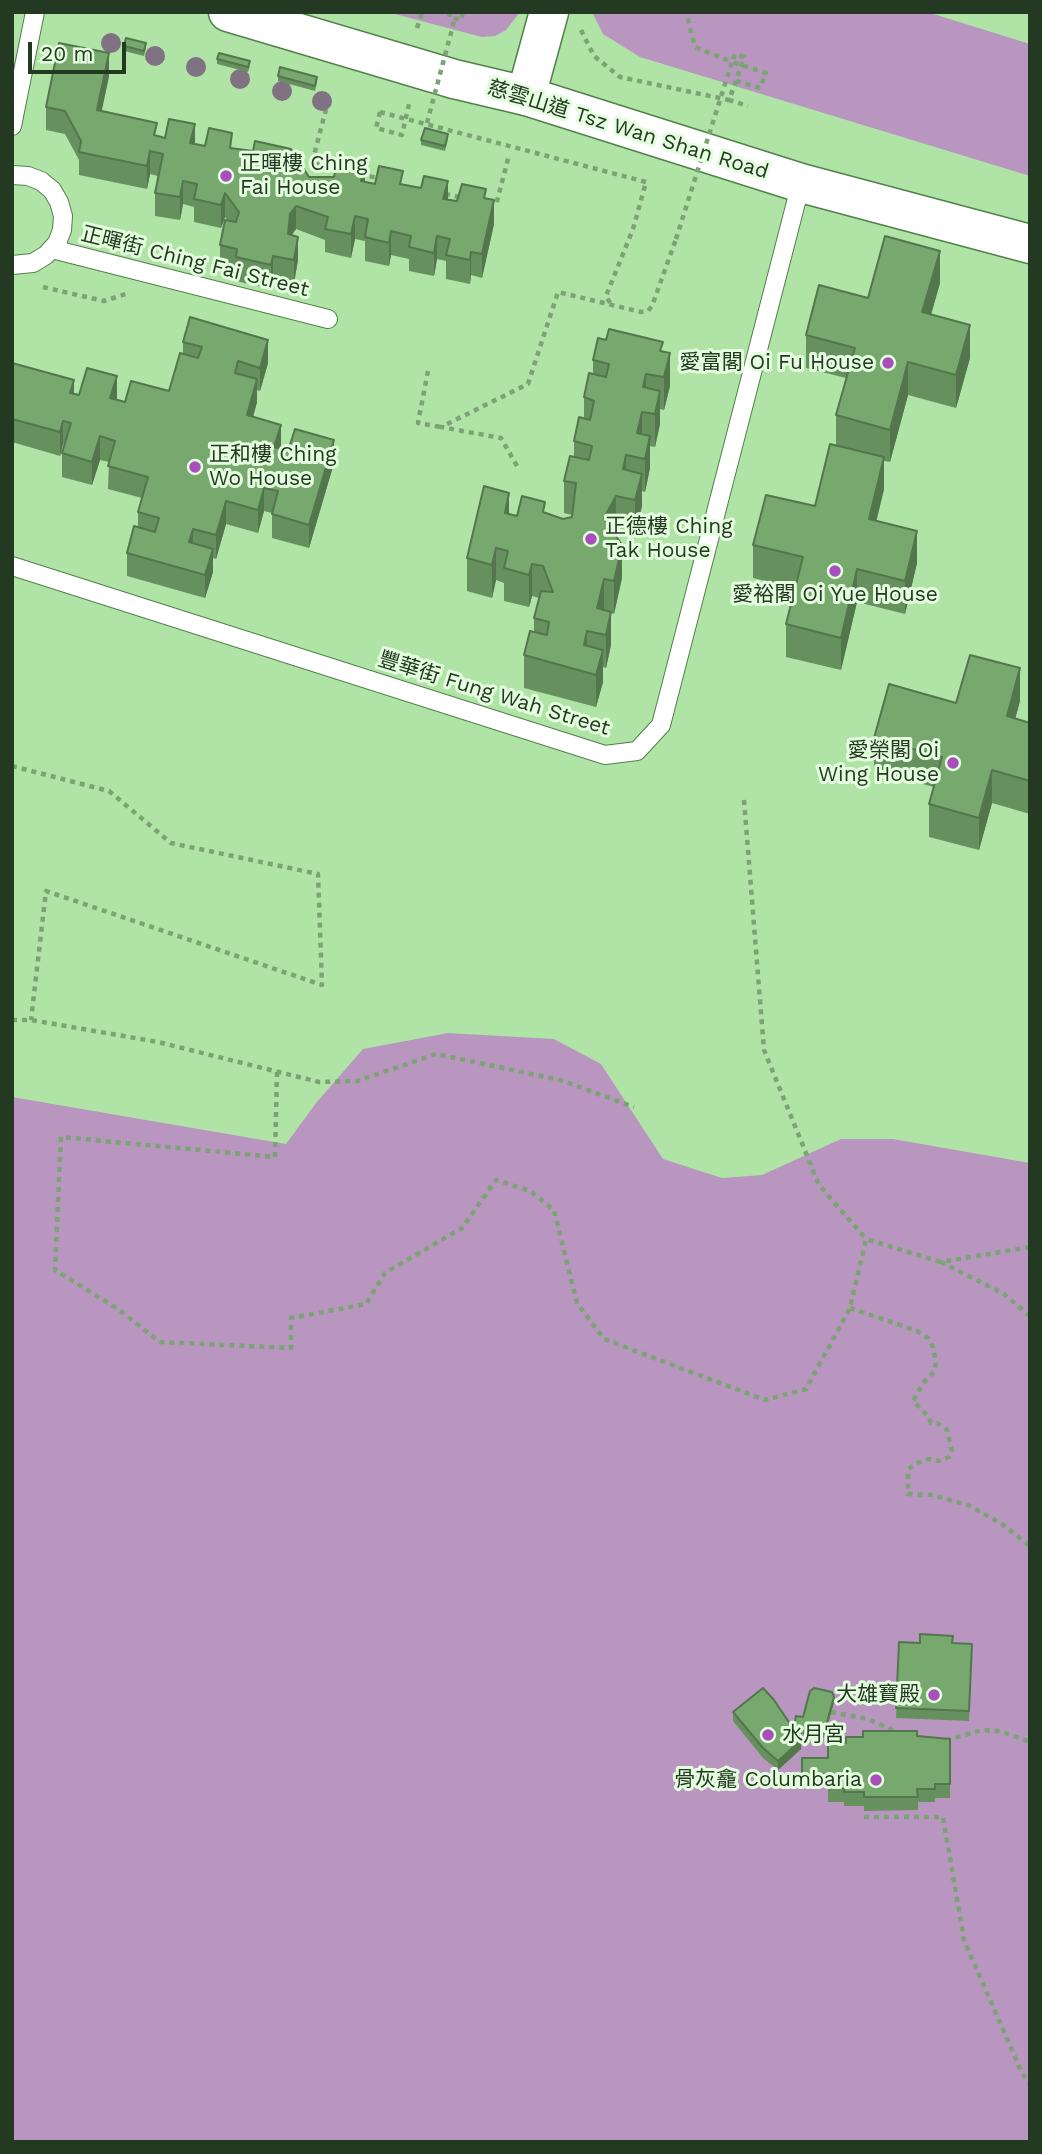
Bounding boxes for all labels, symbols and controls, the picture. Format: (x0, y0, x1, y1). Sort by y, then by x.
scale bar (32, 28, 130, 72)
text: 20 m (41, 41, 93, 66)
street label: 慈雲山道 Tsz Wan Shan Road (484, 75, 772, 185)
place label: 正暉樓 Ching Fai House (240, 151, 367, 201)
marker: 正暉樓 Ching Fai House (218, 168, 234, 184)
street label: 正暉街 Ching Fai Street (78, 221, 312, 303)
place label: 愛富閣 Oi Fu House (679, 350, 874, 376)
marker: 愛富閣 Oi Fu House (880, 355, 896, 371)
place label: 正和樓 Ching Wo House (209, 442, 336, 492)
marker: 正和樓 Ching Wo House (187, 459, 203, 475)
place label: 正德樓 Ching Tak House (605, 514, 732, 564)
marker: 正德樓 Ching Tak House (583, 531, 599, 547)
marker: 愛裕閣 Oi Yue House (827, 563, 843, 579)
place label: 愛裕閣 Oi Yue House (732, 582, 938, 608)
street label: 豐華街 Fung Wah Street (375, 647, 613, 741)
place label: 愛榮閣 Oi Wing House (818, 738, 939, 788)
marker: 愛榮閣 Oi Wing House (945, 755, 961, 771)
place label: 大雄寶殿 (836, 1682, 920, 1708)
marker: 大雄寶殿 (926, 1687, 942, 1703)
place label: 水月宮 (782, 1722, 845, 1748)
marker: 水月宮 (760, 1727, 776, 1743)
place label: 骨灰龕 Columbaria (674, 1767, 862, 1793)
marker: 骨灰龕 Columbaria (868, 1772, 884, 1788)

